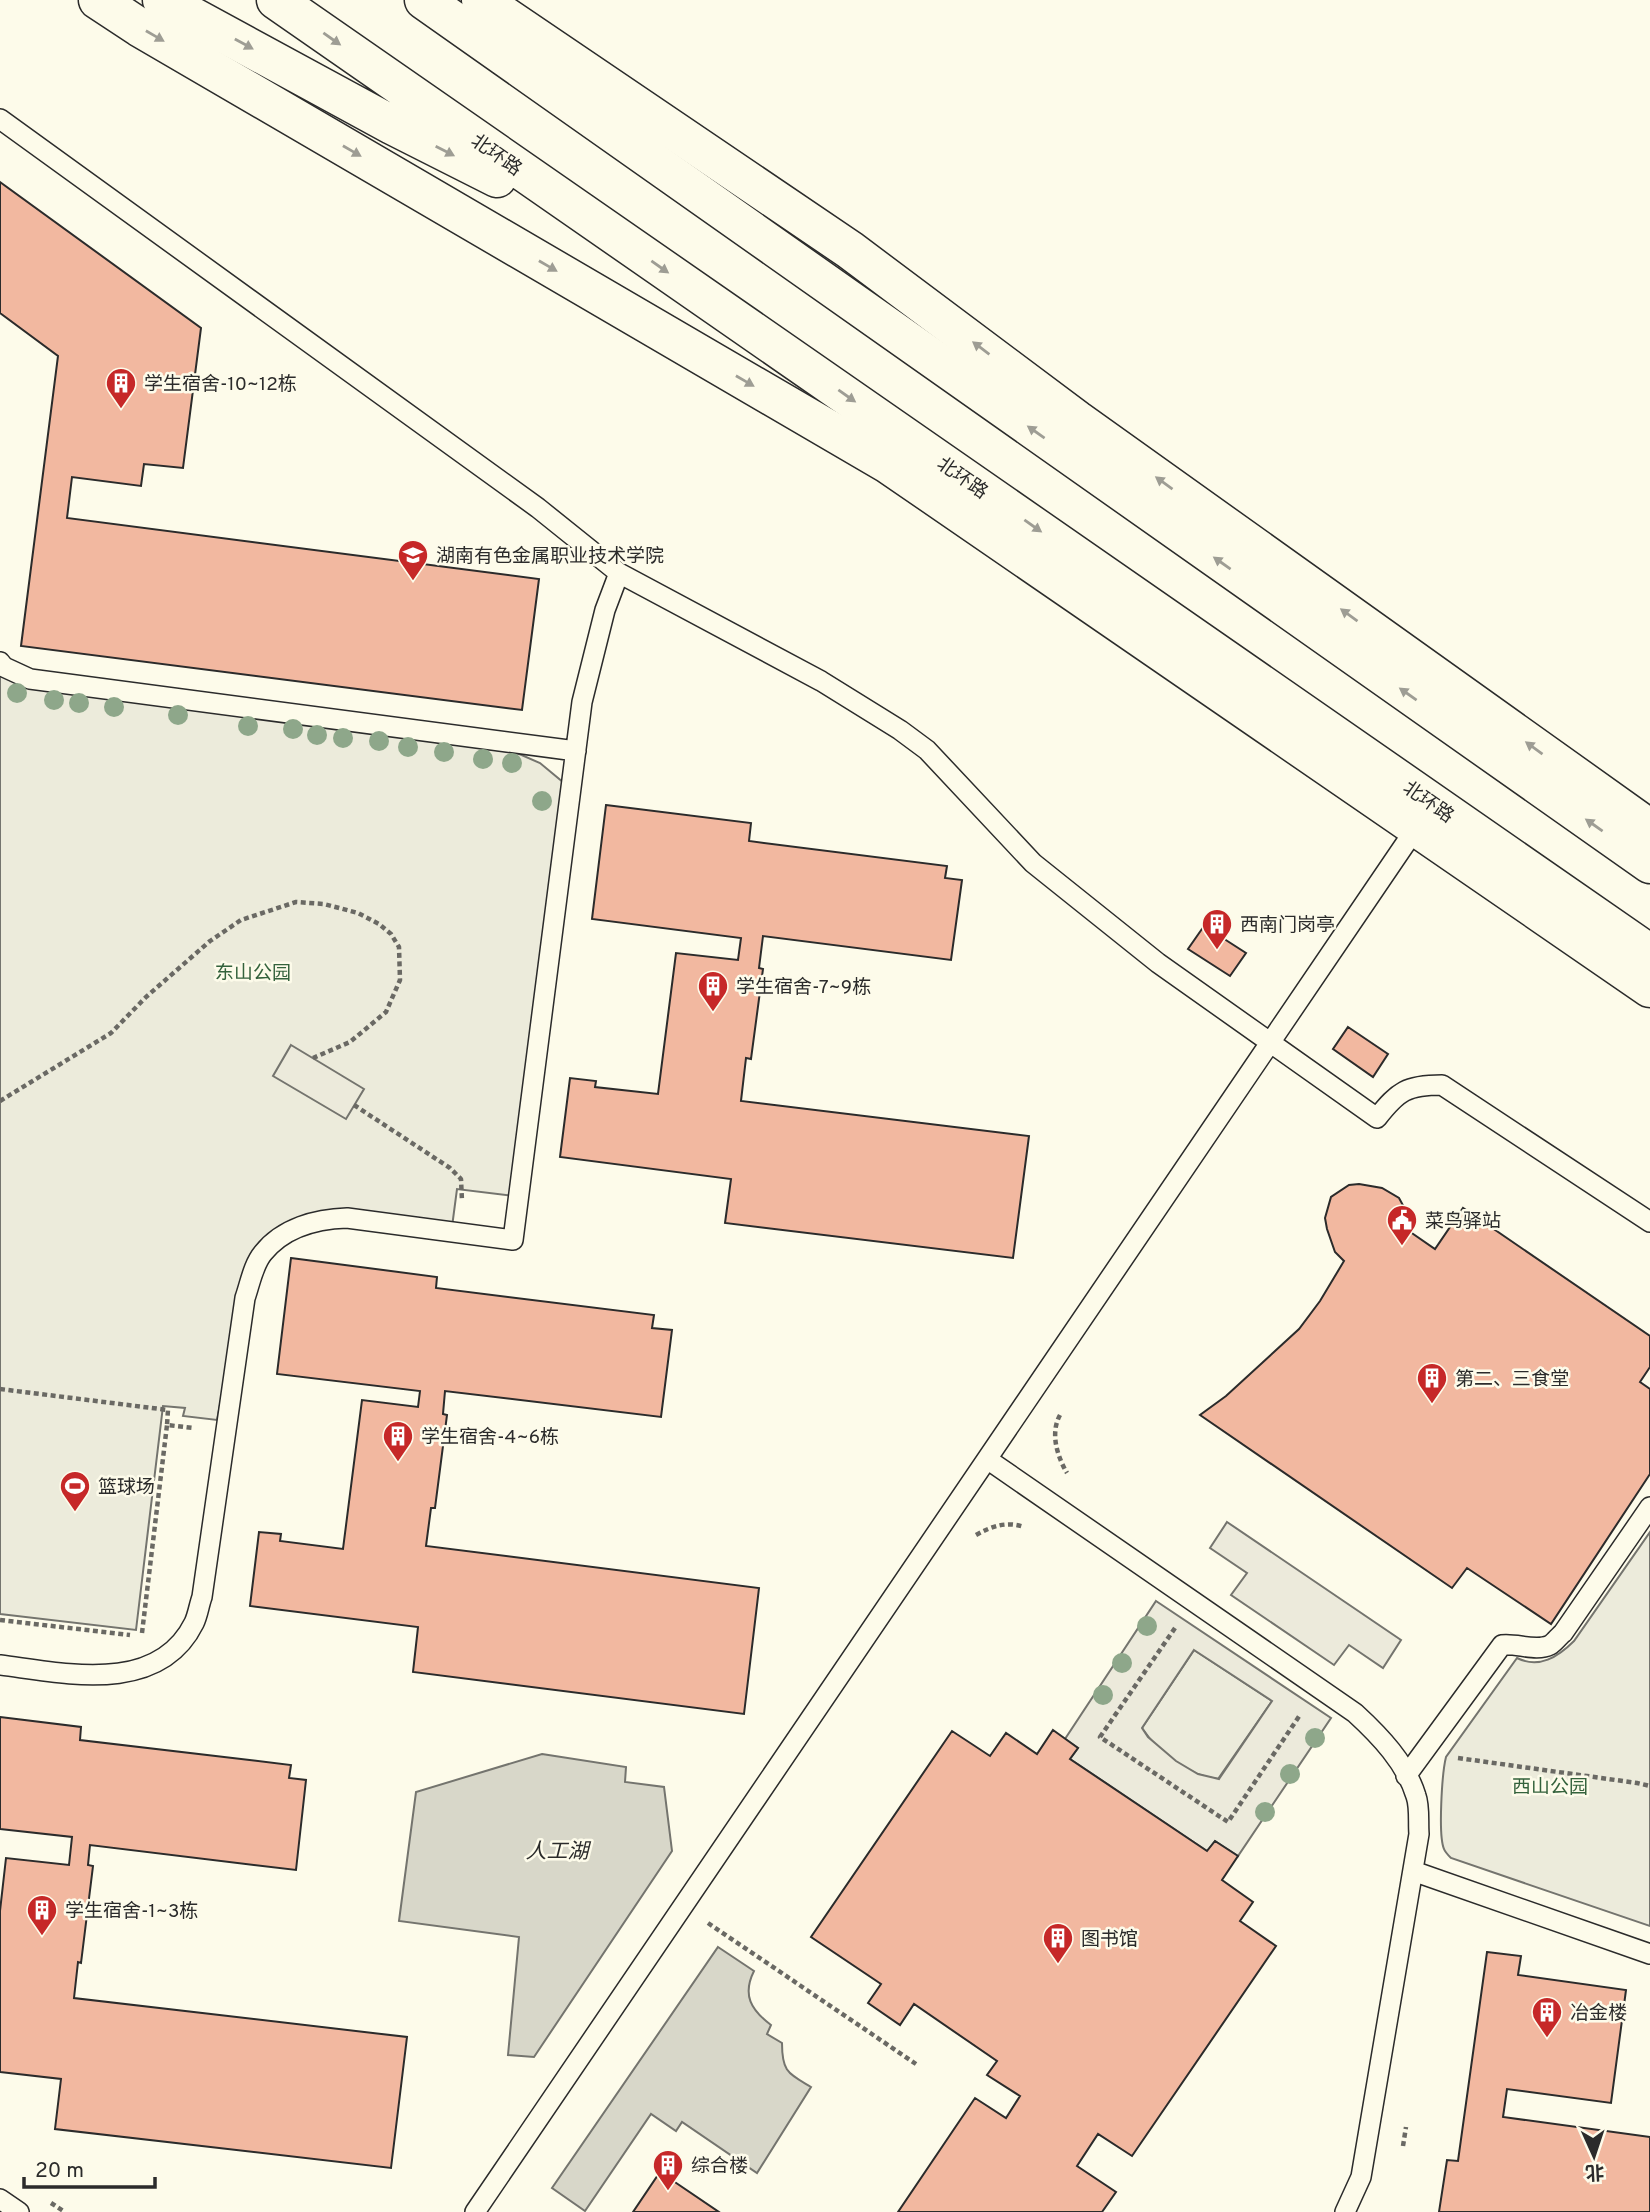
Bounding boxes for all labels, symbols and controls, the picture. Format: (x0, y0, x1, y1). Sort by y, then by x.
one-way arrow (146, 30, 165, 42)
one-way arrow (323, 32, 341, 46)
one-way arrow (234, 38, 254, 50)
street label: 北环路 (466, 129, 526, 182)
one-way arrow (342, 145, 361, 157)
one-way arrow (435, 145, 455, 157)
one-way arrow (539, 260, 558, 272)
one-way arrow (651, 260, 669, 274)
one-way arrow (972, 342, 990, 356)
building icon: 学生宿舍-10~12栋 (104, 366, 138, 410)
place label: 学生宿舍-10~12栋 (144, 373, 297, 397)
one-way arrow (735, 374, 754, 387)
one-way arrow (838, 389, 856, 403)
one-way arrow (1027, 425, 1045, 439)
street label: 北环路 (932, 452, 992, 505)
one-way arrow (1155, 476, 1173, 490)
one-way arrow (1024, 519, 1043, 532)
school or university icon: 湖南有色金属职业技术学院 (396, 538, 430, 582)
place label: 湖南有色金属职业技术学院 (436, 545, 664, 569)
one-way arrow (1213, 556, 1231, 570)
one-way arrow (1340, 608, 1358, 622)
one-way arrow (1399, 687, 1417, 701)
one-way arrow (1525, 741, 1543, 755)
street label: 北环路 (1398, 776, 1458, 829)
one-way arrow (1585, 818, 1603, 832)
building icon: 西南门岗亭 (1200, 907, 1234, 951)
place label: 西南门岗亭 (1240, 914, 1335, 938)
park label: 东山公园 (215, 962, 291, 986)
building icon: 学生宿舍-7~9栋 (696, 969, 730, 1013)
place label: 学生宿舍-7~9栋 (736, 976, 871, 1000)
public building icon: 菜鸟驿站 (1385, 1203, 1419, 1247)
place label: 菜鸟驿站 (1425, 1210, 1501, 1234)
building icon: 第二、三食堂 (1415, 1361, 1449, 1405)
place label: 第二、三食堂 (1455, 1368, 1569, 1392)
building icon: 学生宿舍-4~6栋 (381, 1419, 415, 1463)
place label: 学生宿舍-4~6栋 (421, 1426, 559, 1450)
sports icon: 篮球场 (58, 1469, 92, 1513)
place label: 篮球场 (98, 1476, 155, 1500)
park label: 西山公园 (1512, 1776, 1588, 1800)
water label: 人工湖 (526, 1839, 591, 1866)
building icon: 学生宿舍-1~3栋 (25, 1893, 59, 1937)
place label: 学生宿舍-1~3栋 (65, 1900, 198, 1924)
building icon: 图书馆 (1041, 1921, 1075, 1965)
place label: 图书馆 (1081, 1928, 1138, 1952)
building icon: 冶金楼 (1530, 1995, 1564, 2039)
place label: 冶金楼 (1570, 2002, 1627, 2026)
north arrow (1559, 2121, 1629, 2191)
scale bar (24, 2146, 156, 2190)
building icon: 综合楼 (651, 2148, 685, 2192)
place label: 综合楼 (691, 2155, 748, 2179)
text: 20 m (35, 2158, 84, 2185)
text: 北 (1585, 2158, 1605, 2183)

